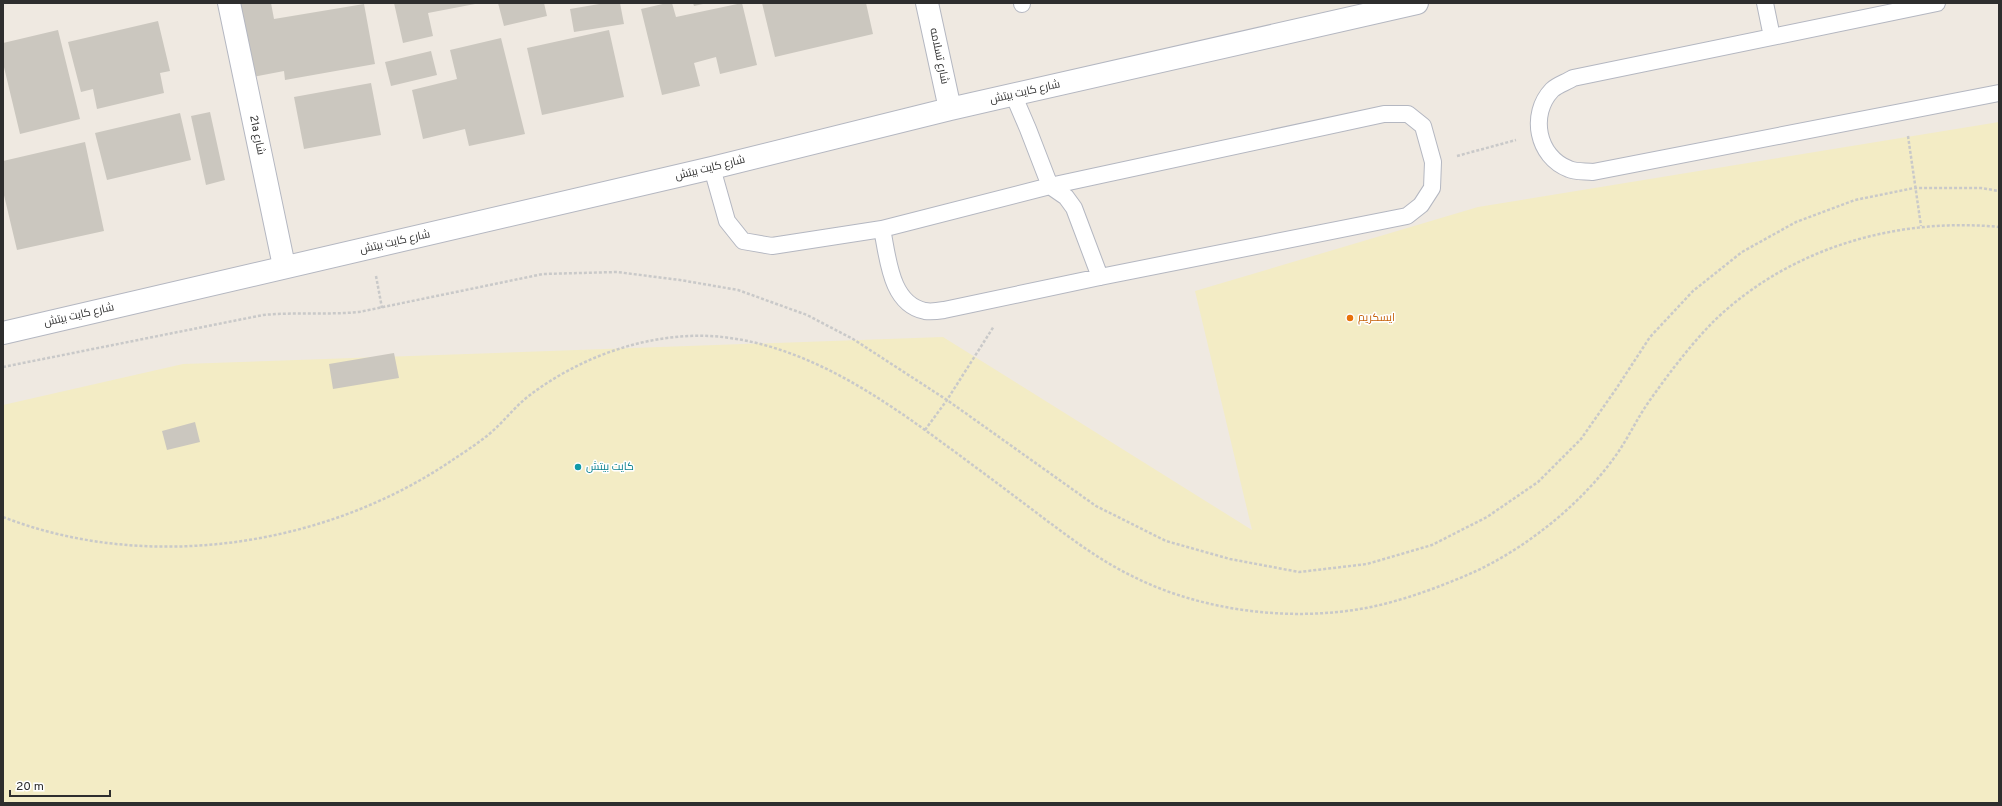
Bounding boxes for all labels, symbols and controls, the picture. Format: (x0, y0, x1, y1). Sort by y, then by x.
street label: شارع تسلامه (926, 27, 952, 85)
street label: شارع كايت بيتش (989, 77, 1061, 107)
street label: 21a شارع (246, 114, 268, 156)
street label: شارع كايت بيتش (674, 153, 746, 183)
street label: شارع كايت بيتش (359, 227, 431, 257)
street label: شارع كايت بيتش (43, 300, 115, 330)
place label: ايسكريم (1358, 311, 1395, 325)
marker: ايسكريم (1345, 313, 1355, 323)
place label: كايت بيتش (586, 460, 634, 474)
marker: كايت بيتش (573, 462, 583, 472)
scale bar (10, 772, 110, 798)
text: 20 m (16, 779, 44, 795)

